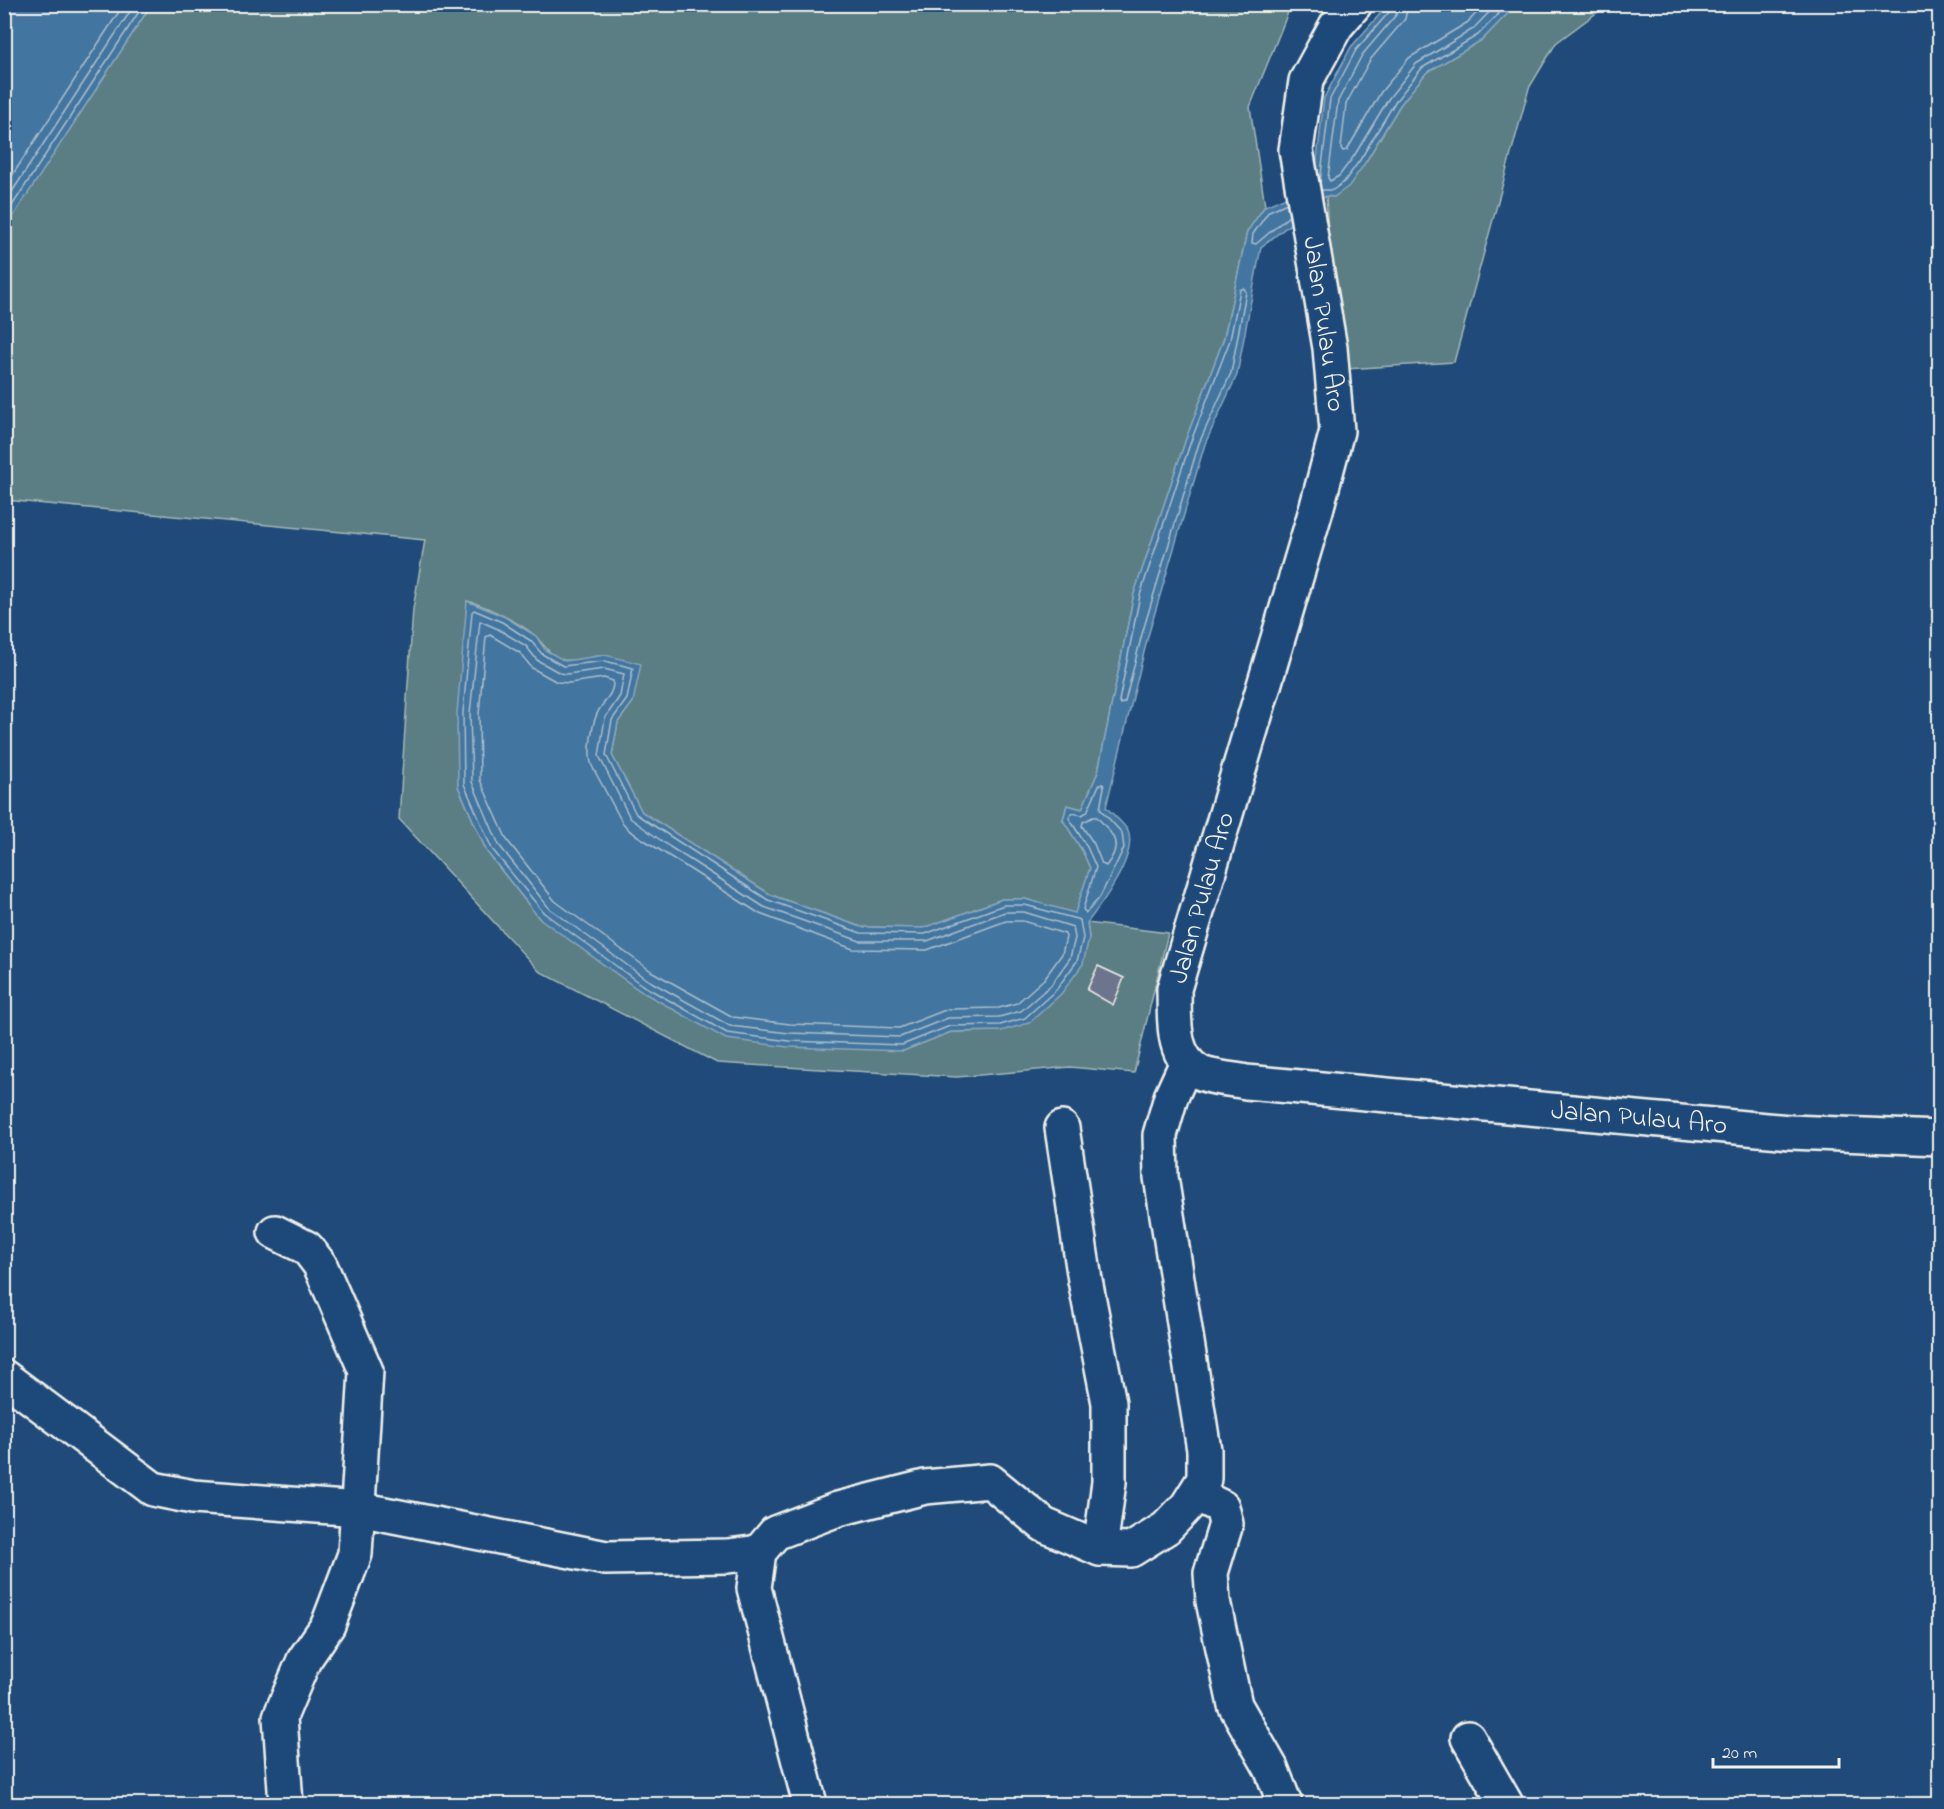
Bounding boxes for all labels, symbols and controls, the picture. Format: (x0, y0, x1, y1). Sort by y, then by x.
street label: Jalan Pulau Aro (1291, 234, 1355, 414)
street label: Jalan Pulau Aro (1160, 808, 1246, 988)
street label: Jalan Pulau Aro (1549, 1092, 1729, 1146)
scale bar (1713, 1731, 1839, 1769)
text: 20 m (1722, 1741, 1757, 1767)

